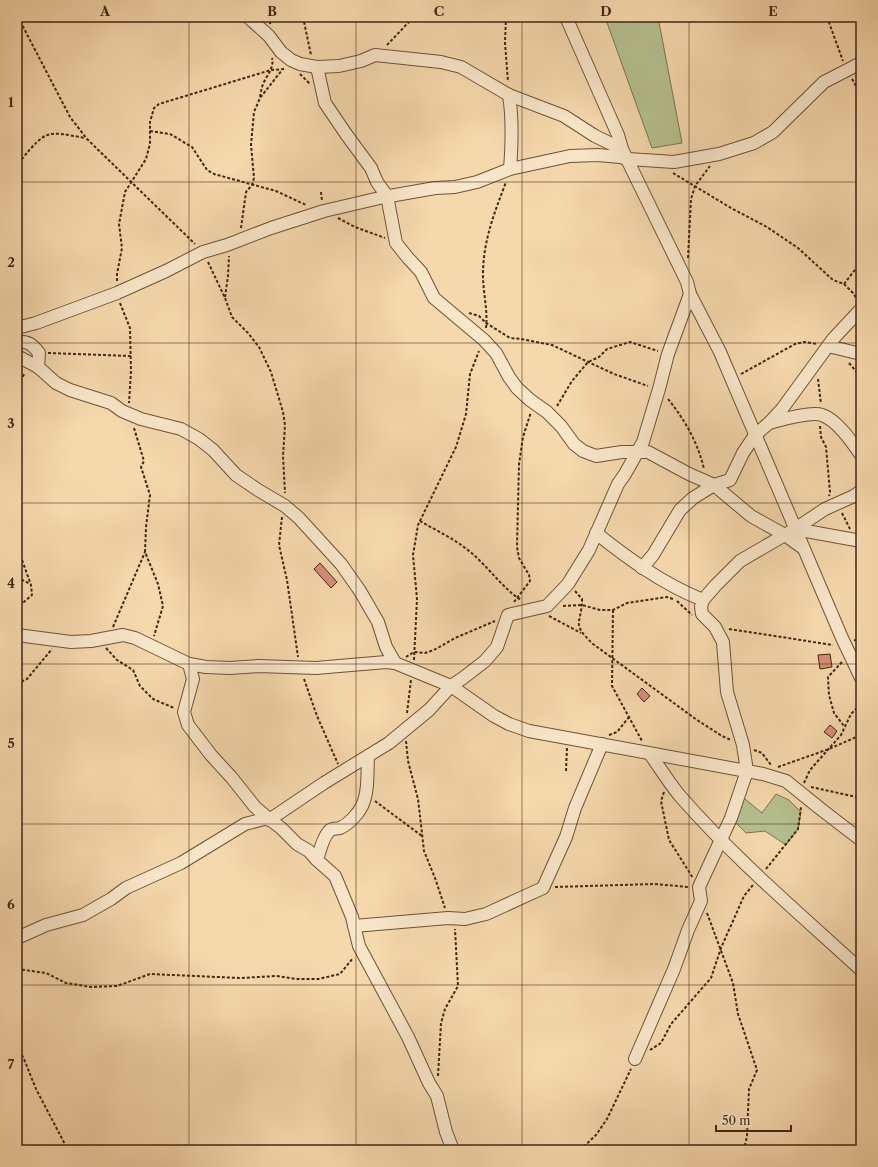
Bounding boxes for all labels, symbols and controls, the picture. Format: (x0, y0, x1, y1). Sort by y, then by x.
text: A (99, 3, 111, 19)
text: B (267, 3, 277, 19)
text: C (434, 3, 444, 19)
text: D (600, 3, 612, 19)
text: E (768, 3, 778, 19)
text: 1 (8, 94, 14, 110)
text: 2 (7, 254, 15, 270)
text: 3 (7, 415, 15, 431)
text: 4 (7, 575, 15, 591)
text: 5 (7, 735, 15, 751)
text: 6 (7, 896, 15, 912)
text: 7 (8, 1056, 15, 1072)
scale bar (716, 1107, 791, 1133)
text: 50 m (722, 1113, 751, 1128)

